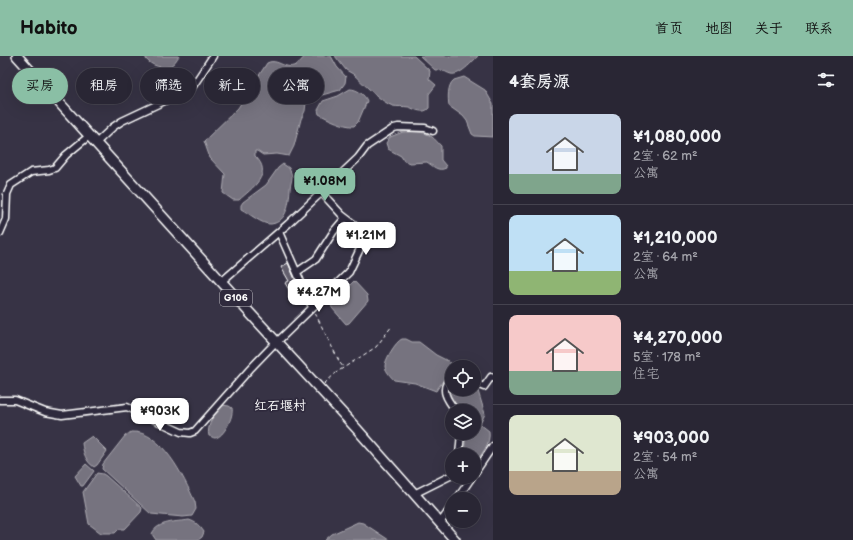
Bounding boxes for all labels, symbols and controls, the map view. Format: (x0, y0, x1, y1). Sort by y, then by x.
text: Habito (20, 17, 78, 40)
text: 首页 (655, 20, 683, 37)
text: 地图 (705, 20, 733, 37)
text: 关于 (755, 20, 783, 37)
text: 联系 (805, 20, 833, 37)
chip: 买房 (12, 68, 68, 104)
chip: 租房 (76, 68, 132, 104)
chip: 筛选 (140, 68, 196, 104)
chip: 新上 (204, 68, 260, 104)
chip: 公寓 (268, 68, 324, 104)
icon: filters (815, 69, 837, 91)
text: 4套房源 (509, 72, 570, 92)
text: ¥1,080,000 (633, 127, 721, 147)
icon: home (541, 130, 589, 178)
text: 2室 · 62 m² (633, 148, 698, 164)
text: 公寓 (633, 165, 659, 181)
pin: ¥1.08M (292, 168, 358, 202)
text: ¥1.08M (303, 173, 347, 189)
pin: ¥1.21M (333, 222, 399, 256)
text: ¥1.21M (346, 227, 386, 243)
text: ¥1,210,000 (633, 228, 718, 248)
icon: home (541, 231, 589, 279)
text: 2室 · 64 m² (633, 249, 698, 265)
text: 公寓 (633, 266, 659, 282)
pin: ¥4.27M (286, 279, 352, 313)
text: ¥4.27M (297, 284, 341, 300)
road number: G106 (220, 290, 252, 306)
text: ¥4,270,000 (633, 328, 723, 348)
icon: home (541, 331, 589, 379)
text: 5室 · 178 m² (633, 349, 701, 365)
map controls (445, 360, 481, 528)
button: locate (445, 360, 481, 396)
text: 住宅 (633, 366, 659, 382)
pin: ¥903K (132, 398, 188, 432)
district label: 红石堰村 (254, 398, 306, 414)
text: ¥903K (140, 403, 180, 419)
button: layers (445, 404, 481, 440)
text: ¥903,000 (633, 428, 709, 448)
icon: home (541, 431, 589, 479)
button: + (445, 448, 481, 484)
text: 2室 · 54 m² (633, 449, 697, 465)
text: 公寓 (633, 466, 659, 482)
button: − (445, 492, 481, 528)

